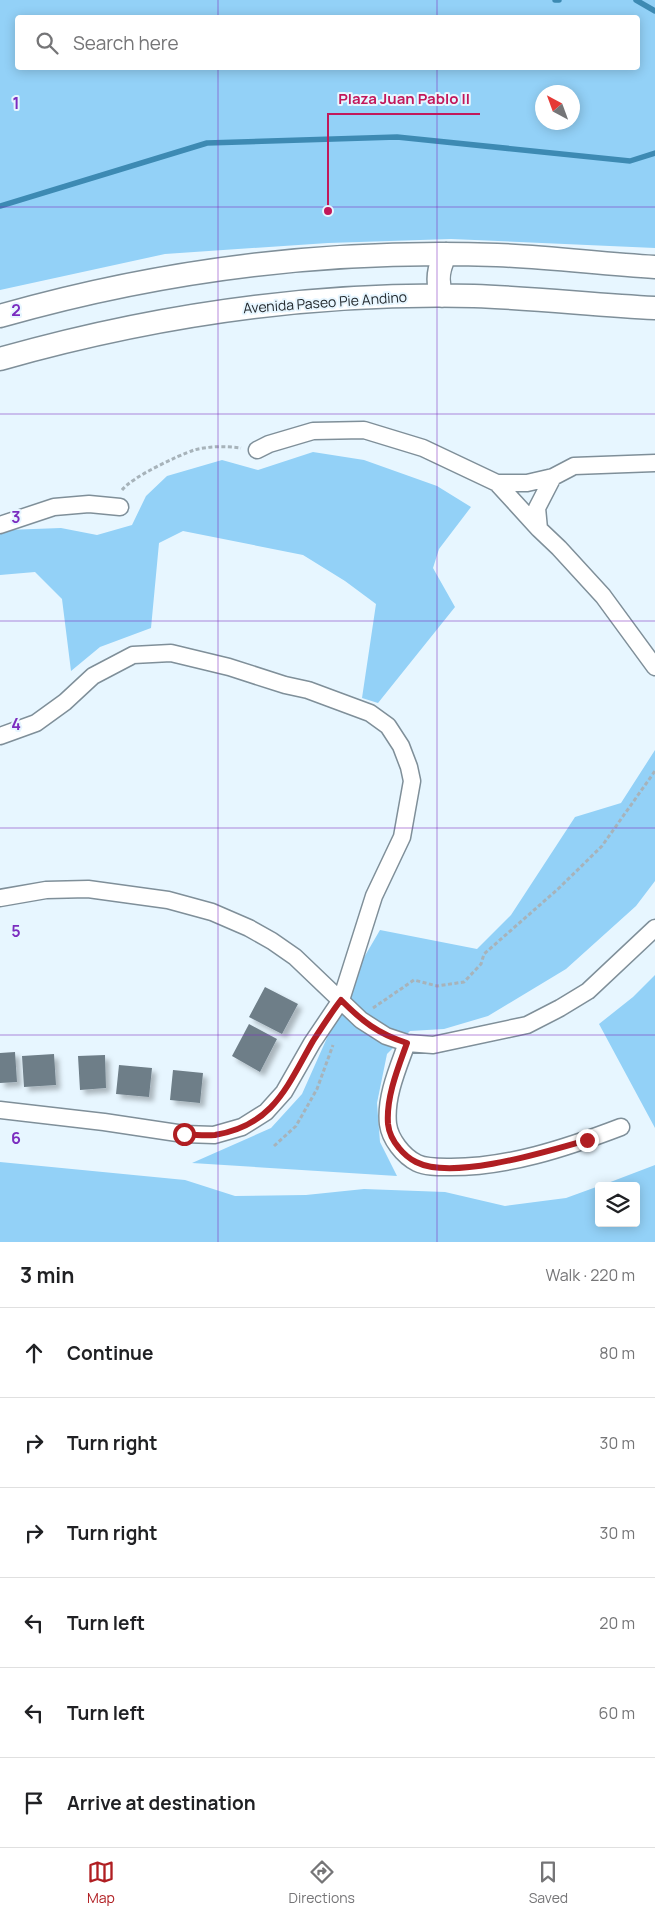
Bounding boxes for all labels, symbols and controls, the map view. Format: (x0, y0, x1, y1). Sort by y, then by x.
search box (15, 15, 640, 70)
icon: search (33, 29, 61, 57)
text: Search here (73, 30, 179, 56)
callout: Plaza Juan Pablo II (328, 84, 480, 114)
north arrow (535, 85, 580, 130)
text: Plaza Juan Pablo II (338, 88, 470, 109)
text: 1 (12, 92, 20, 114)
street label: Avenida Paseo Pie Andino (243, 287, 407, 317)
text: 2 (11, 299, 21, 321)
text: 3 (11, 506, 21, 528)
text: 4 (11, 713, 21, 735)
text: 5 (11, 920, 21, 942)
route start (173, 1123, 196, 1146)
text: 6 (11, 1127, 21, 1149)
route end (576, 1129, 599, 1152)
map controls (595, 1182, 640, 1227)
button: layers (595, 1182, 640, 1227)
text: 3 min (20, 1261, 74, 1289)
text: Walk · 220 m (545, 1264, 635, 1286)
icon: ahead (20, 1339, 48, 1367)
text: Continue (67, 1340, 153, 1366)
text: 80 m (599, 1342, 635, 1364)
icon: right (20, 1429, 48, 1457)
text: Turn right (67, 1430, 157, 1456)
text: 30 m (600, 1432, 635, 1454)
icon: right (20, 1519, 48, 1547)
text: Turn right (67, 1520, 157, 1546)
text: 30 m (600, 1522, 635, 1544)
icon: left (20, 1609, 48, 1637)
text: Turn left (67, 1610, 145, 1636)
text: 20 m (599, 1612, 635, 1634)
icon: left (20, 1699, 48, 1727)
text: Turn left (67, 1700, 145, 1726)
text: 60 m (599, 1702, 635, 1724)
icon: arrive (20, 1789, 48, 1817)
text: Arrive at destination (67, 1790, 256, 1816)
tab: Map (87, 1858, 115, 1907)
tab: Directions (289, 1858, 355, 1907)
tab: Saved (529, 1858, 568, 1907)

